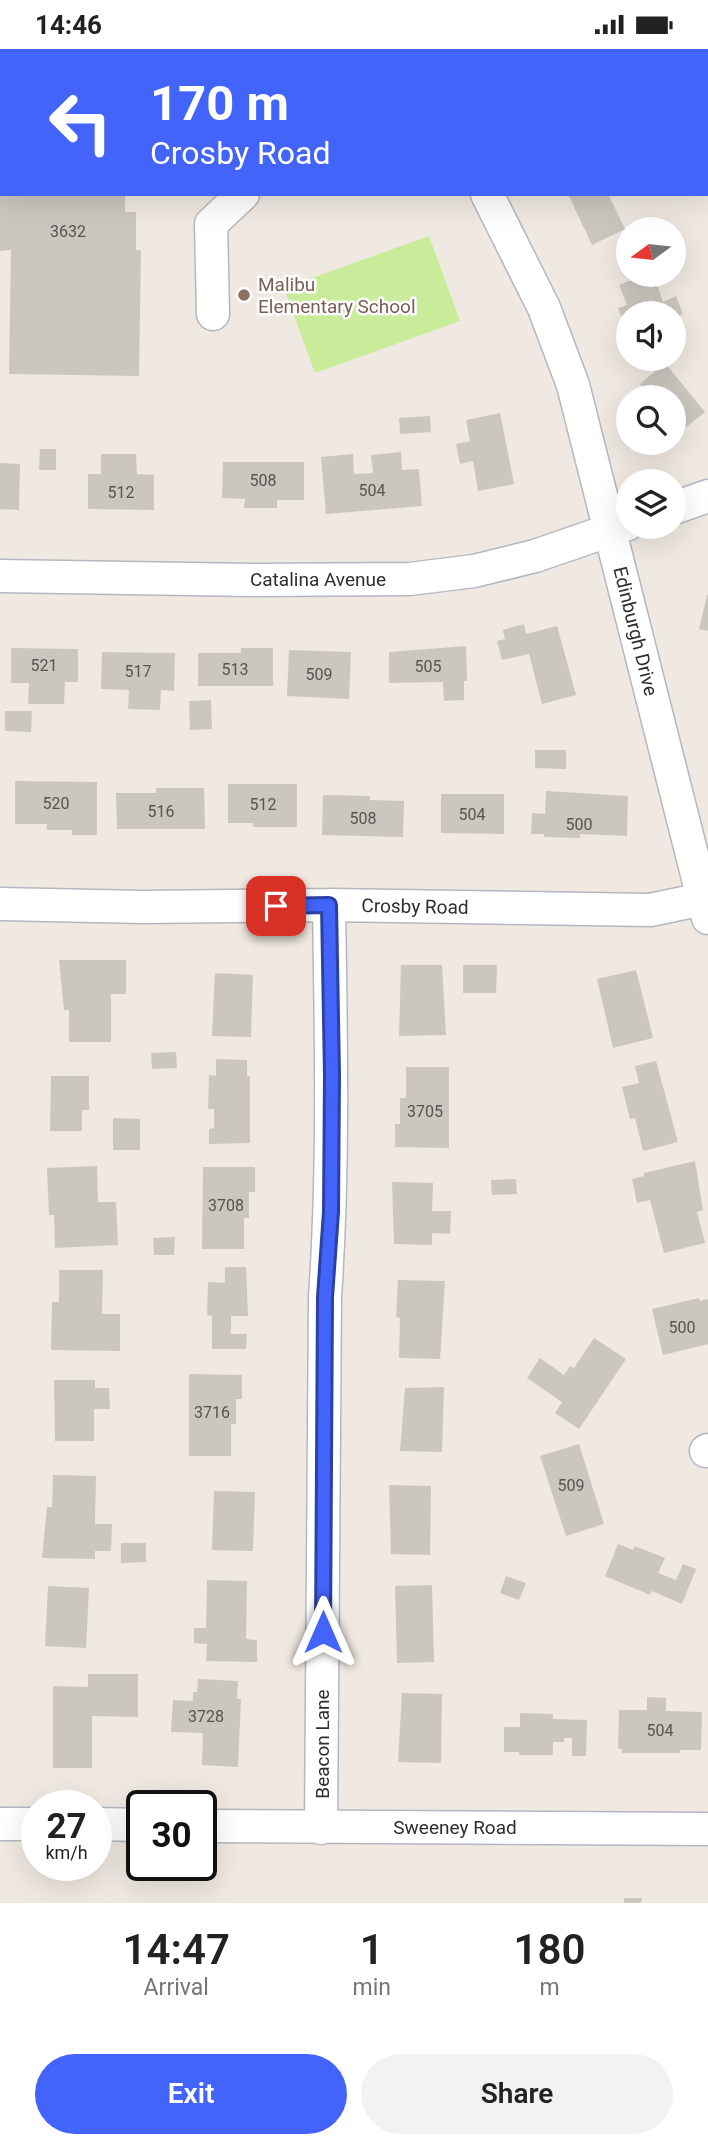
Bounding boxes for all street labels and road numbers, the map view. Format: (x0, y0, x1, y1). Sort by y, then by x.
street label: Edinburgh Drive (608, 564, 663, 698)
street label: Catalina Avenue (250, 568, 386, 591)
street label: Crosby Road (361, 894, 469, 919)
street label: Beacon Lane (311, 1689, 334, 1799)
street label: Sweeney Road (393, 1816, 517, 1839)

